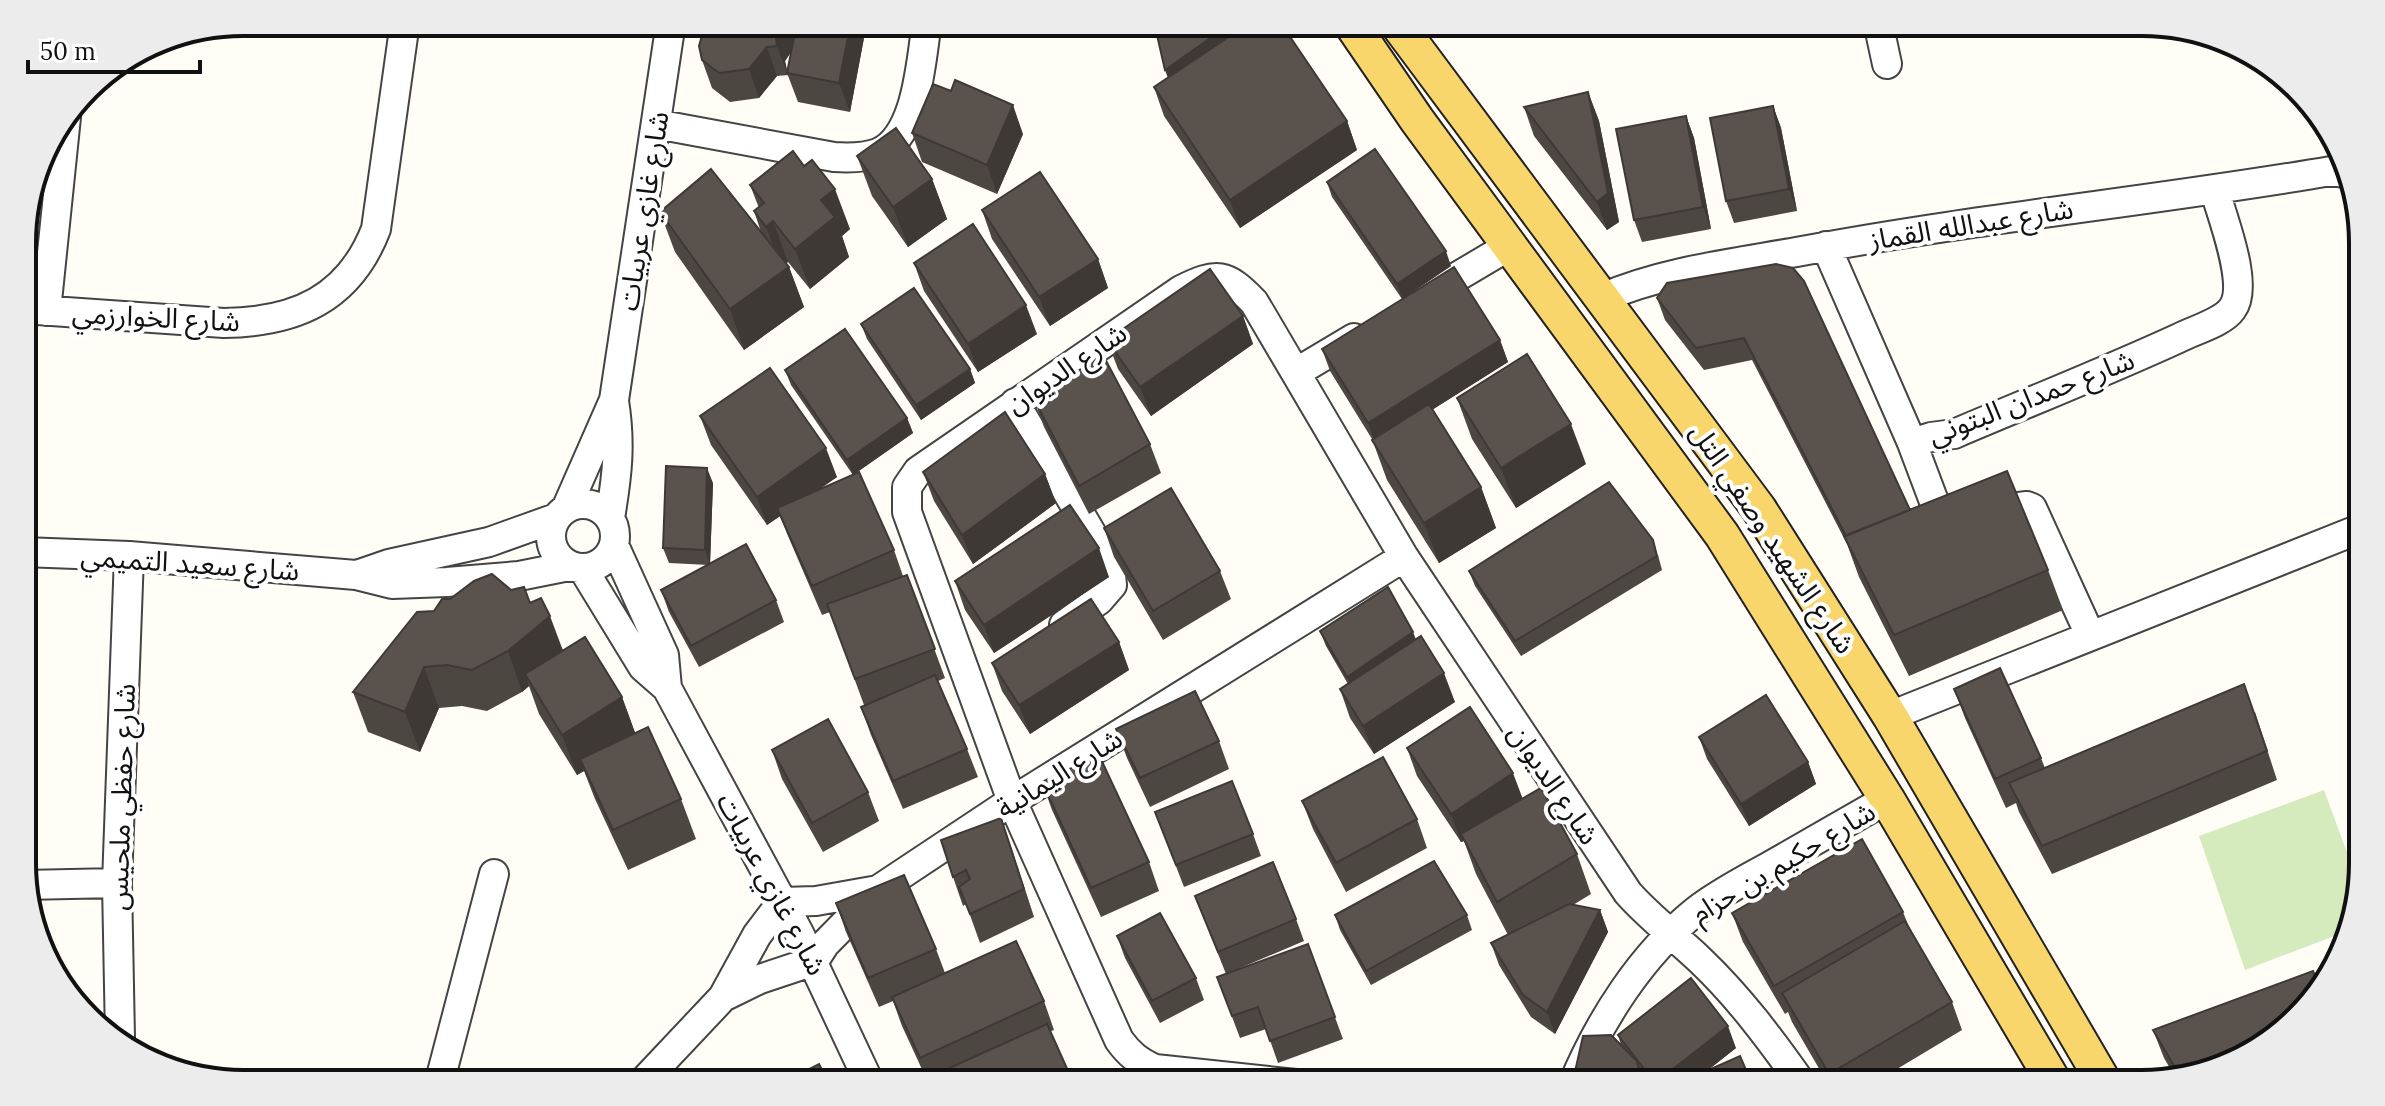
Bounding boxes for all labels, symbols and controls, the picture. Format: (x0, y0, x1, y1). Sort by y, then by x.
scale bar (28, 24, 200, 74)
text: 50 m (40, 36, 96, 67)
street label: شارع غازي عربيات (609, 109, 680, 314)
street label: شارع عبدالله القماز (1865, 190, 2076, 261)
street label: شارع الخوارزمي (71, 295, 241, 343)
street label: شارع الديوان (999, 314, 1135, 424)
street label: شارع حمدان البتوني (1923, 341, 2141, 456)
street label: شارع الشهيد وصفي التل (1679, 416, 1864, 662)
street label: شارع سعيد التميمي (79, 537, 300, 592)
street label: شارع حفظي ملحيس (99, 683, 146, 911)
street label: شارع الديوان (1498, 717, 1608, 853)
street label: شارع اليمانية (989, 720, 1130, 828)
street label: شارع غازي عربيات (706, 787, 835, 983)
street label: شارع حكيم بن حزام (1684, 793, 1884, 935)

